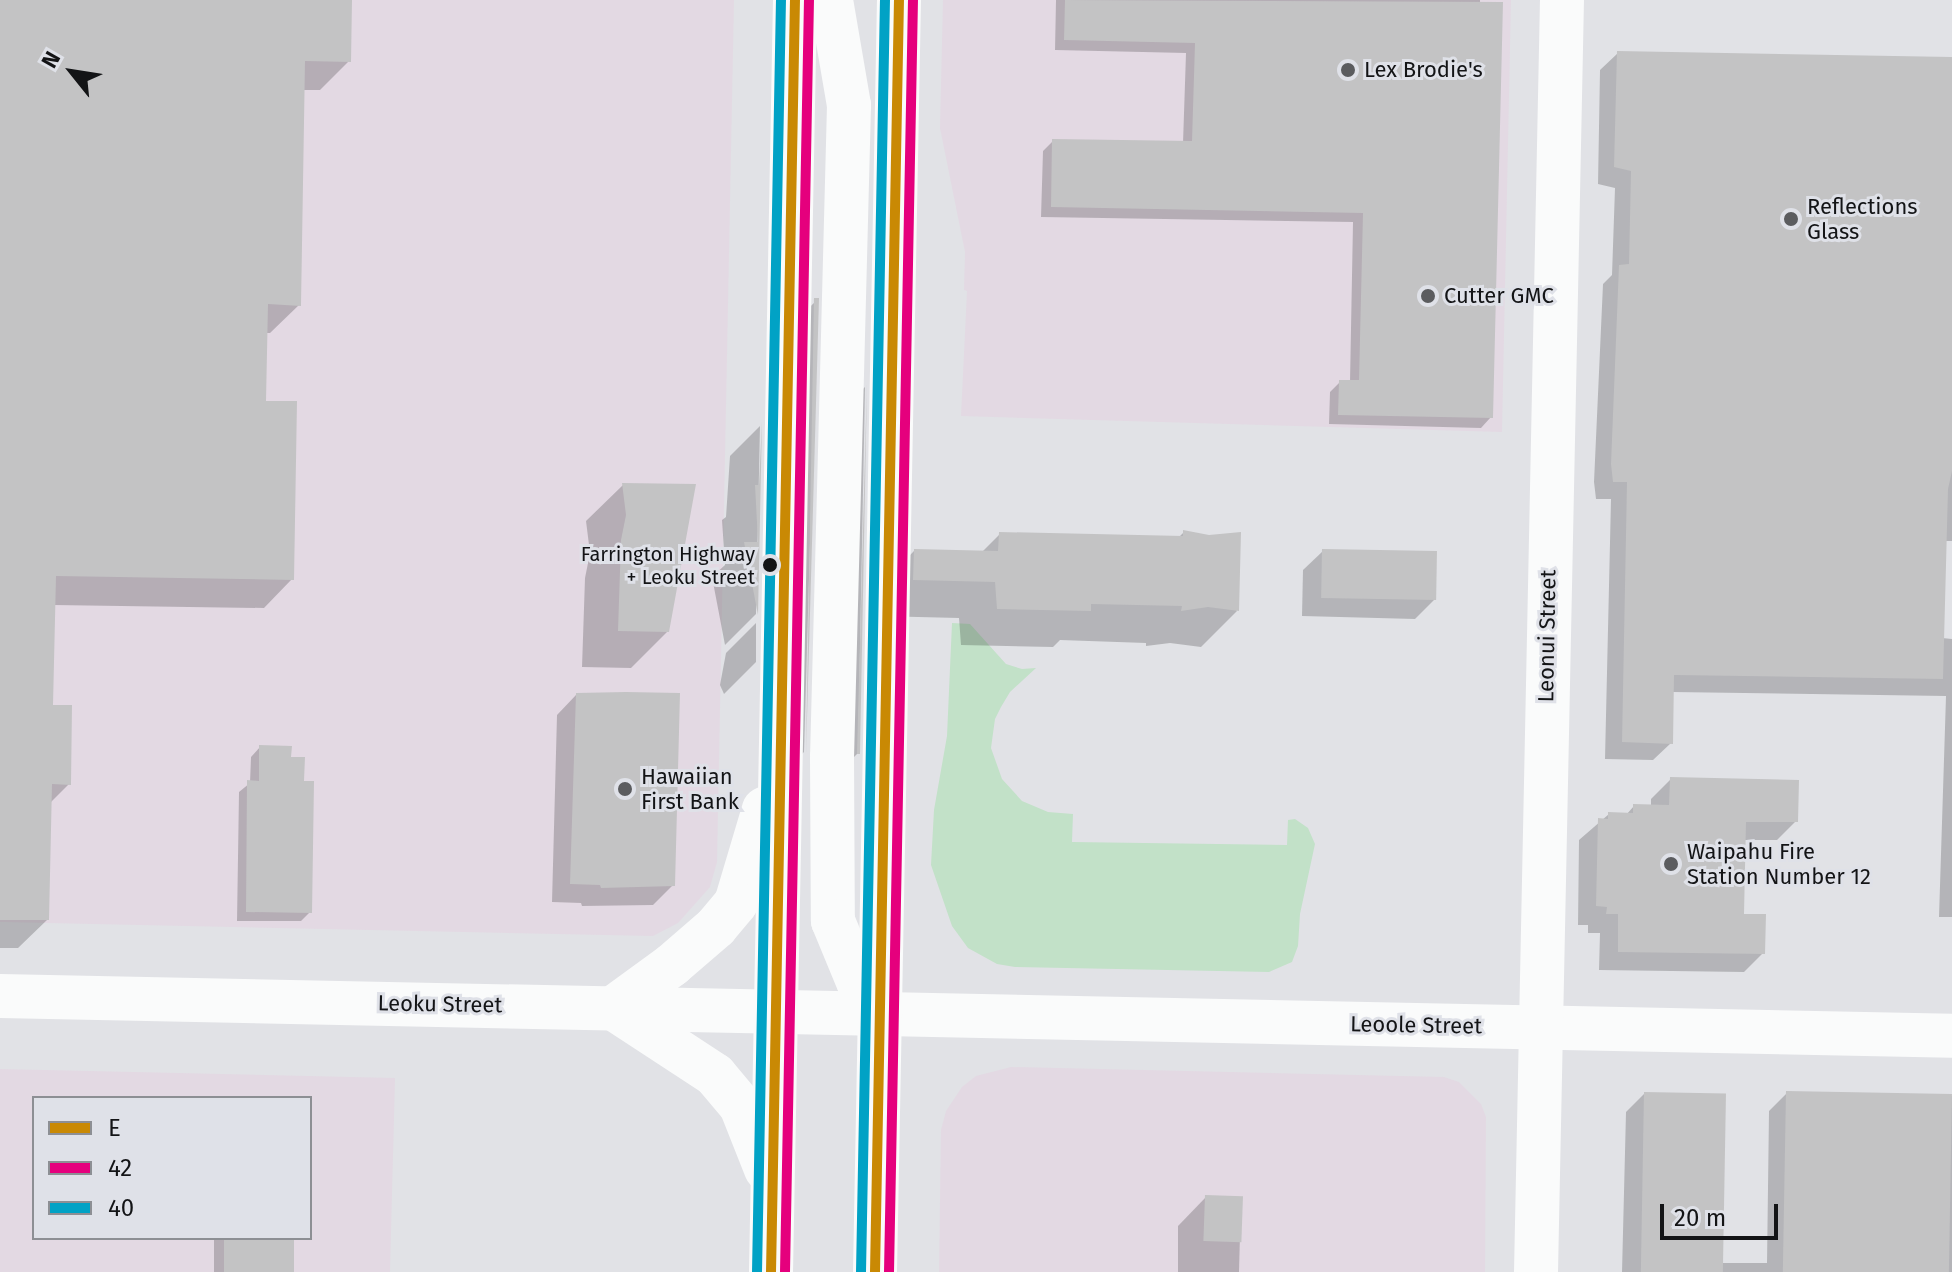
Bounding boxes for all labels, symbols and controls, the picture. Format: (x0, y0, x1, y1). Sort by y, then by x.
north arrow (32, 32, 112, 112)
text: N (35, 47, 66, 73)
place label: Lex Brodie's (1364, 57, 1483, 83)
marker: Lex Brodie's (1339, 61, 1357, 79)
place label: Reflections Glass (1807, 193, 1918, 244)
marker: Reflections Glass (1782, 210, 1800, 228)
place label: Cutter GMC (1444, 283, 1554, 309)
marker: Cutter GMC (1419, 287, 1437, 305)
place label: Farrington Highway + Leoku Street (581, 542, 755, 589)
marker: Farrington Highway + Leoku Street (762, 557, 778, 573)
street label: Leonui Street (1533, 569, 1561, 703)
place label: Hawaiian First Bank (641, 763, 739, 814)
marker: Hawaiian First Bank (616, 780, 634, 798)
place label: Waipahu Fire Station Number 12 (1687, 838, 1871, 890)
marker: Waipahu Fire Station Number 12 (1662, 855, 1680, 873)
street label: Leoku Street (377, 990, 503, 1018)
street label: Leoole Street (1350, 1011, 1482, 1039)
legend (32, 1096, 312, 1240)
text: E (108, 1114, 121, 1142)
text: 42 (108, 1154, 132, 1182)
scale bar (1664, 1188, 1782, 1238)
text: 40 (108, 1194, 134, 1222)
text: 20 m (1674, 1204, 1726, 1232)

